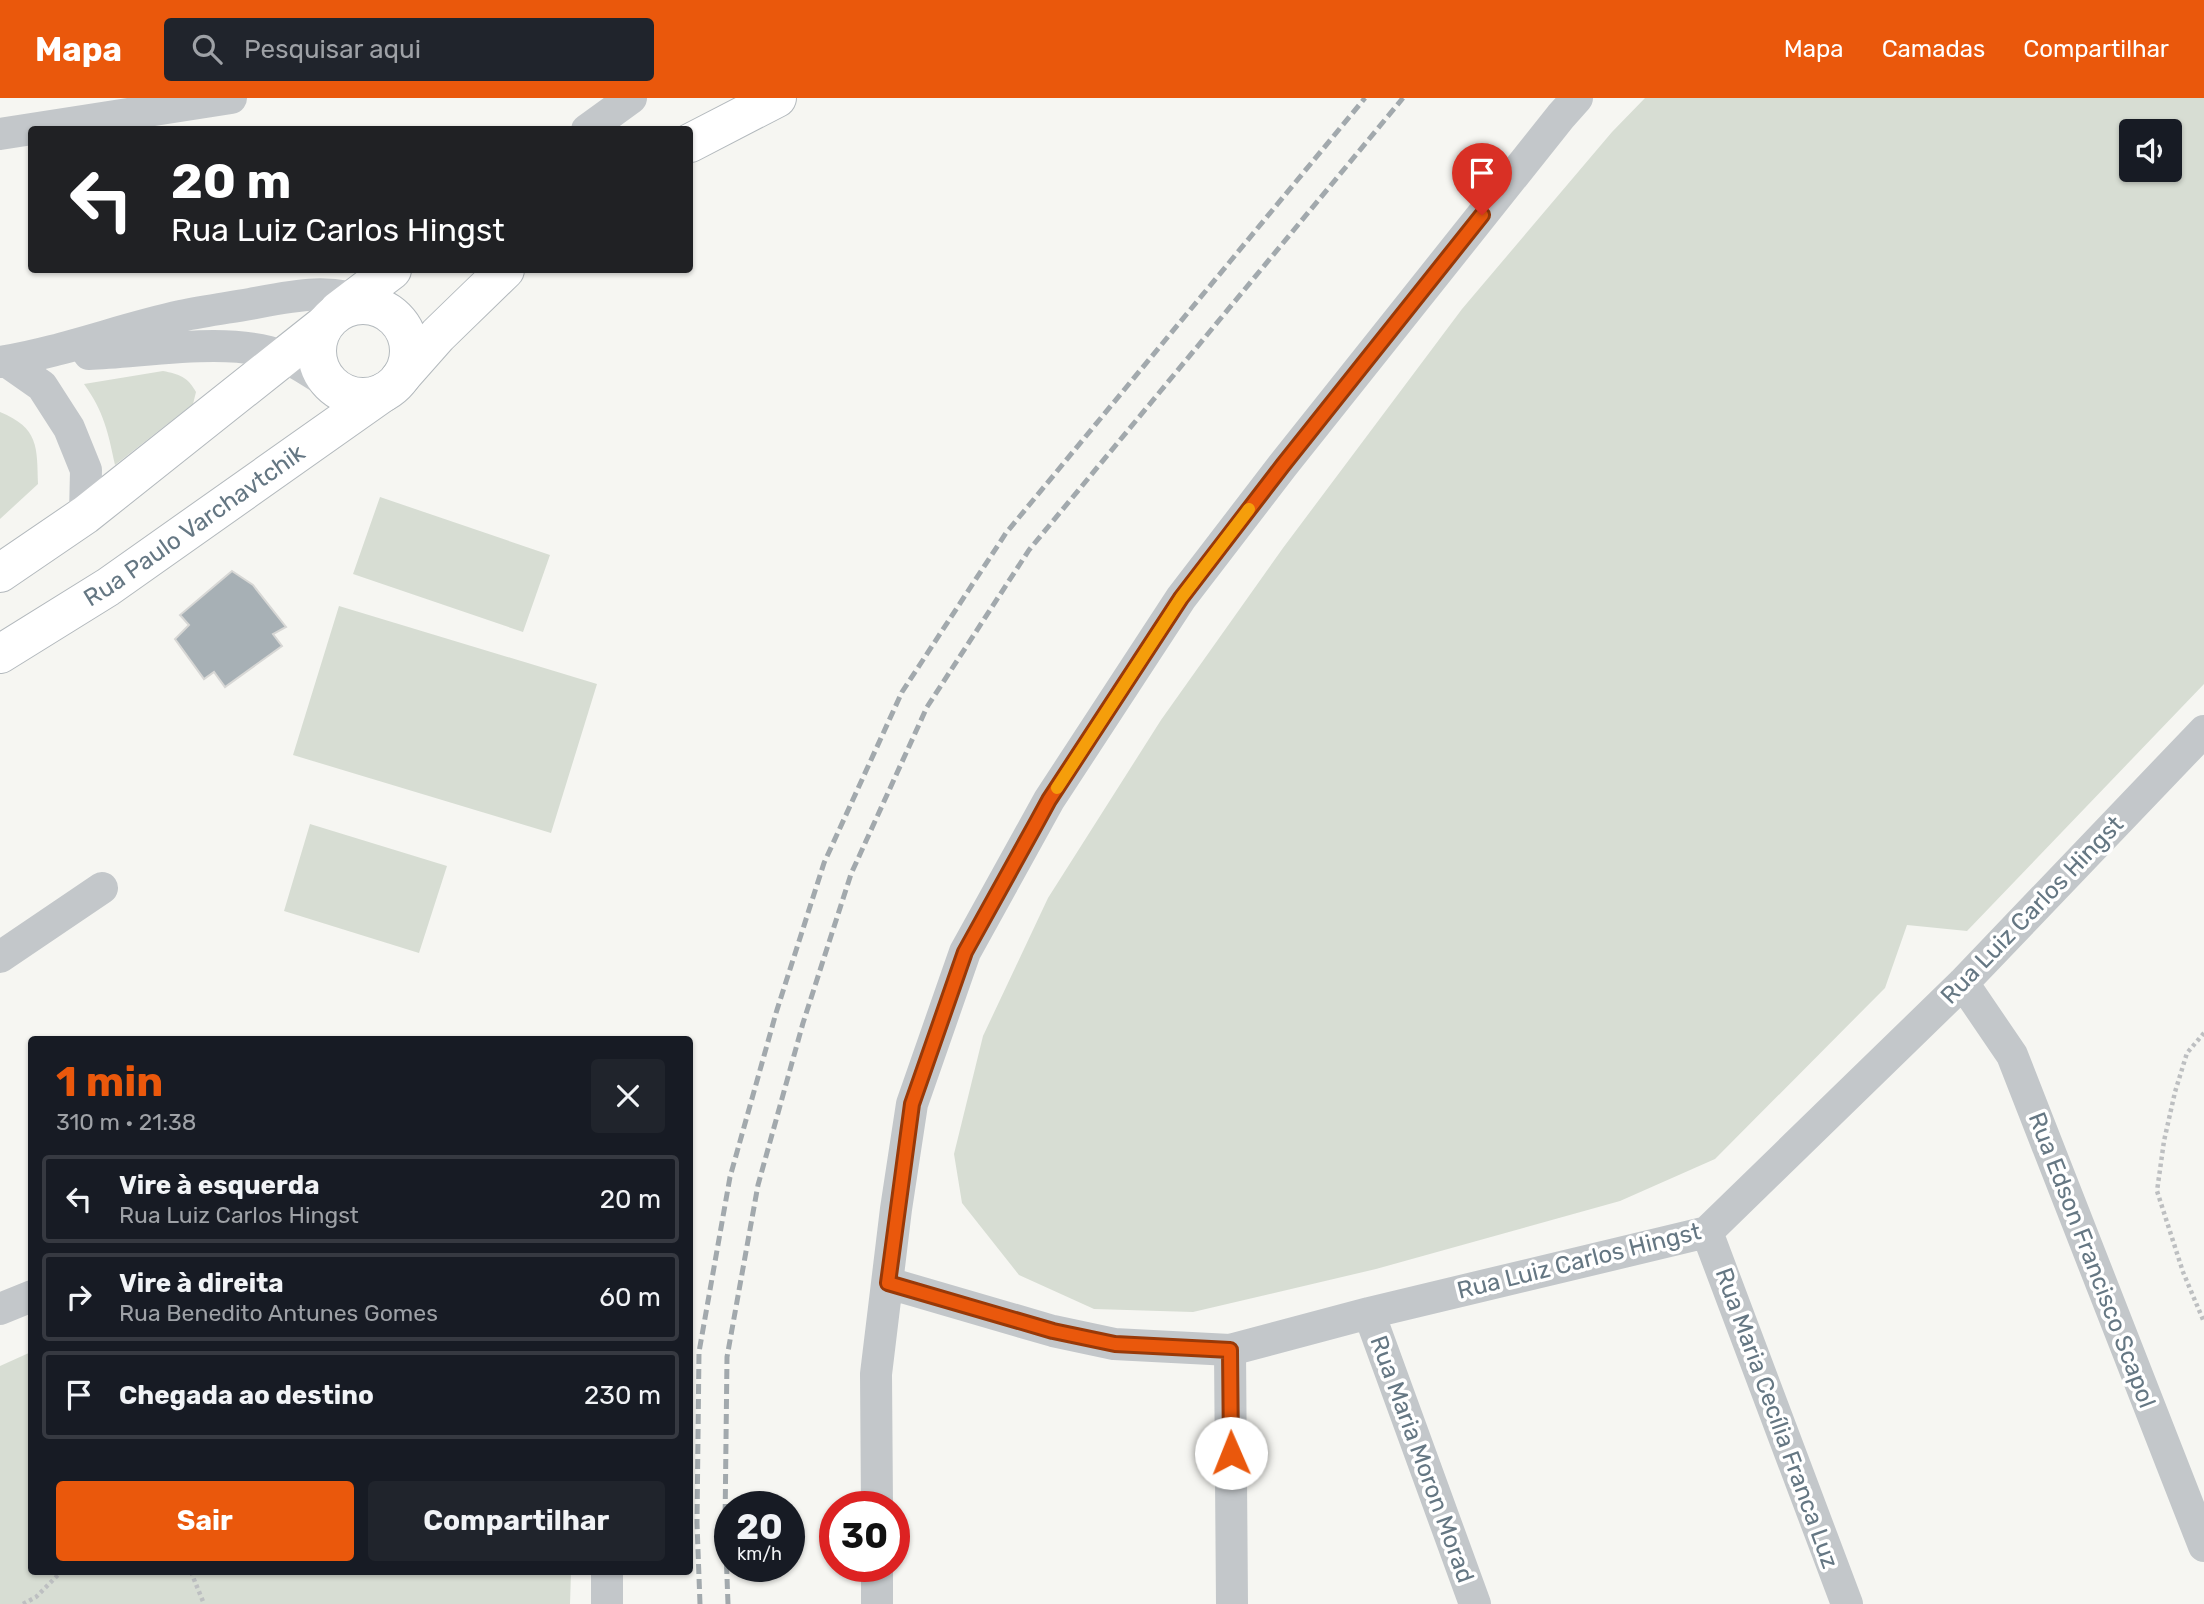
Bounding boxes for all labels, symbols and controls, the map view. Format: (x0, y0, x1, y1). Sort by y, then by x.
search box (164, 18, 654, 81)
text: Mapa (35, 30, 122, 69)
icon: search (188, 30, 226, 68)
text: Pesquisar aqui (244, 34, 421, 65)
text: Mapa (1784, 35, 1844, 63)
text: Camadas (1882, 35, 1985, 63)
text: Compartilhar (2023, 35, 2169, 63)
map controls (2119, 119, 2182, 182)
button: sound (2119, 119, 2182, 182)
pin (1452, 143, 1512, 215)
text: 20 m (171, 152, 292, 210)
icon: left (56, 154, 147, 245)
icon: arrive (1463, 154, 1501, 192)
text: Rua Luiz Carlos Hingst (171, 211, 505, 249)
street label: Rua Paulo Varchavtchik (79, 438, 311, 612)
street label: Rua Luiz Carlos Hingst (1935, 810, 2129, 1010)
text: 1 min (56, 1057, 163, 1107)
button: close (591, 1059, 665, 1133)
text: 310 m · 21:38 (56, 1108, 196, 1136)
street label: Rua Edson Francisco Scapol (2023, 1108, 2161, 1412)
text: Vire à esquerda (119, 1170, 320, 1201)
icon: left (60, 1180, 98, 1218)
text: 20 m (600, 1184, 661, 1215)
text: Rua Luiz Carlos Hingst (119, 1201, 359, 1229)
street label: Rua Luiz Carlos Hingst (1454, 1217, 1704, 1305)
street label: Rua Maria Cecília Franca Luz (1710, 1264, 1844, 1572)
text: Vire à direita (119, 1268, 284, 1299)
icon: right (60, 1278, 98, 1316)
text: 60 m (599, 1282, 661, 1313)
text: Rua Benedito Antunes Gomes (119, 1299, 438, 1327)
street label: Rua Maria Moron Morad (1364, 1332, 1480, 1586)
icon: arrive (60, 1376, 98, 1414)
text: Chegada ao destino (119, 1380, 374, 1411)
text: 230 m (584, 1380, 661, 1411)
position arrow (1194, 1416, 1268, 1490)
button: Sair (56, 1481, 354, 1561)
button: Compartilhar (368, 1481, 665, 1561)
speed limit sign: 30 (819, 1491, 910, 1582)
text: 20 (736, 1506, 783, 1548)
text: km/h (737, 1543, 782, 1565)

